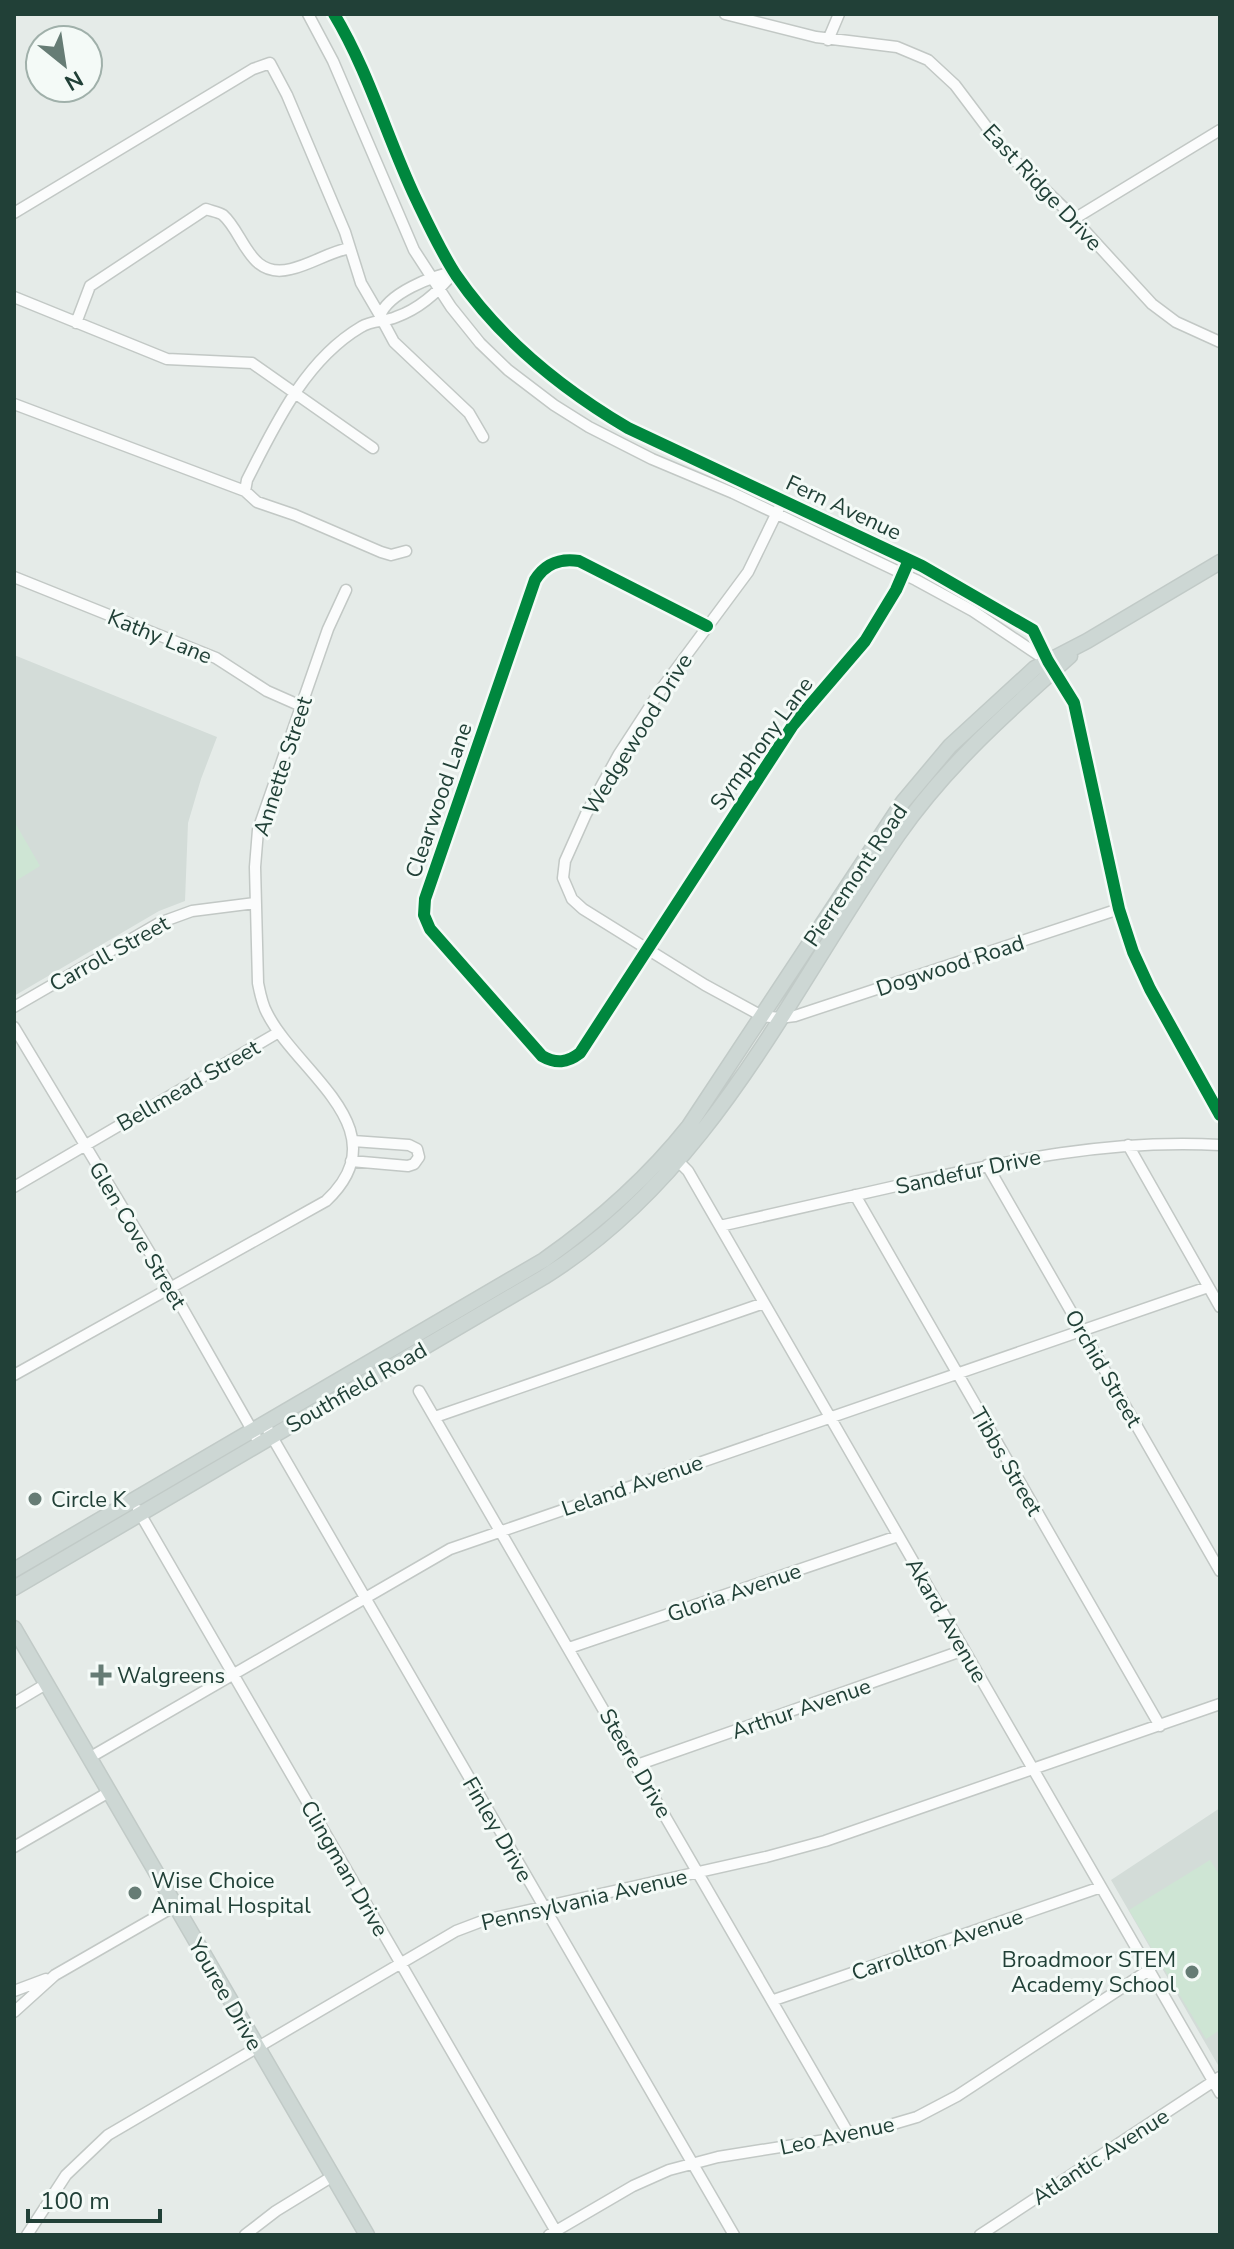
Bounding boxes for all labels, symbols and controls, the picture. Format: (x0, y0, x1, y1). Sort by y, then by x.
north arrow (24, 24, 104, 104)
text: N (59, 63, 88, 98)
street label: East Ridge Drive (976, 118, 1109, 258)
street label: Fern Avenue (781, 468, 906, 548)
street label: Kathy Lane (103, 602, 216, 671)
street label: Wedgewood Drive (576, 648, 700, 821)
street label: Symphony Lane (703, 671, 820, 816)
street label: Annette Street (246, 692, 320, 840)
street label: Clearwood Lane (398, 719, 480, 882)
street label: Pierremont Road (797, 798, 915, 953)
street label: Carroll Street (44, 908, 175, 999)
street label: Dogwood Road (872, 928, 1028, 1004)
street label: Bellmead Street (112, 1033, 266, 1139)
street label: Sandefur Drive (893, 1142, 1044, 1202)
street label: Glen Cove Street (81, 1156, 193, 1315)
street label: Orchid Street (1057, 1304, 1149, 1433)
street label: Southfield Road (280, 1335, 433, 1440)
street label: Tibbs Street (963, 1402, 1049, 1521)
street label: Leland Avenue (558, 1448, 707, 1524)
place label: Circle K (51, 1485, 128, 1515)
marker: Circle K (26, 1490, 44, 1508)
street label: Akard Avenue (898, 1553, 994, 1688)
street label: Gloria Avenue (663, 1556, 805, 1630)
place label: Walgreens (117, 1661, 225, 1691)
marker: Walgreens (92, 1666, 110, 1684)
street label: Arthur Avenue (728, 1671, 875, 1747)
street label: Steere Drive (592, 1703, 679, 1824)
street label: Finley Drive (455, 1771, 539, 1888)
street label: Clingman Drive (293, 1795, 395, 1942)
street label: Pennsylvania Avenue (478, 1862, 690, 1938)
place label: Wise Choice Animal Hospital (151, 1866, 311, 1921)
marker: Wise Choice Animal Hospital (126, 1884, 144, 1902)
street label: Carrollton Avenue (848, 1902, 1027, 1988)
street label: Youree Drive (180, 1932, 269, 2056)
place label: Broadmoor STEM Academy School (1002, 1945, 1176, 2000)
marker: Broadmoor STEM Academy School (1183, 1963, 1201, 1981)
street label: Atlantic Avenue (1026, 2101, 1175, 2212)
street label: Leo Avenue (777, 2109, 897, 2163)
scale bar (28, 2173, 160, 2223)
text: 100 m (40, 2185, 110, 2217)

